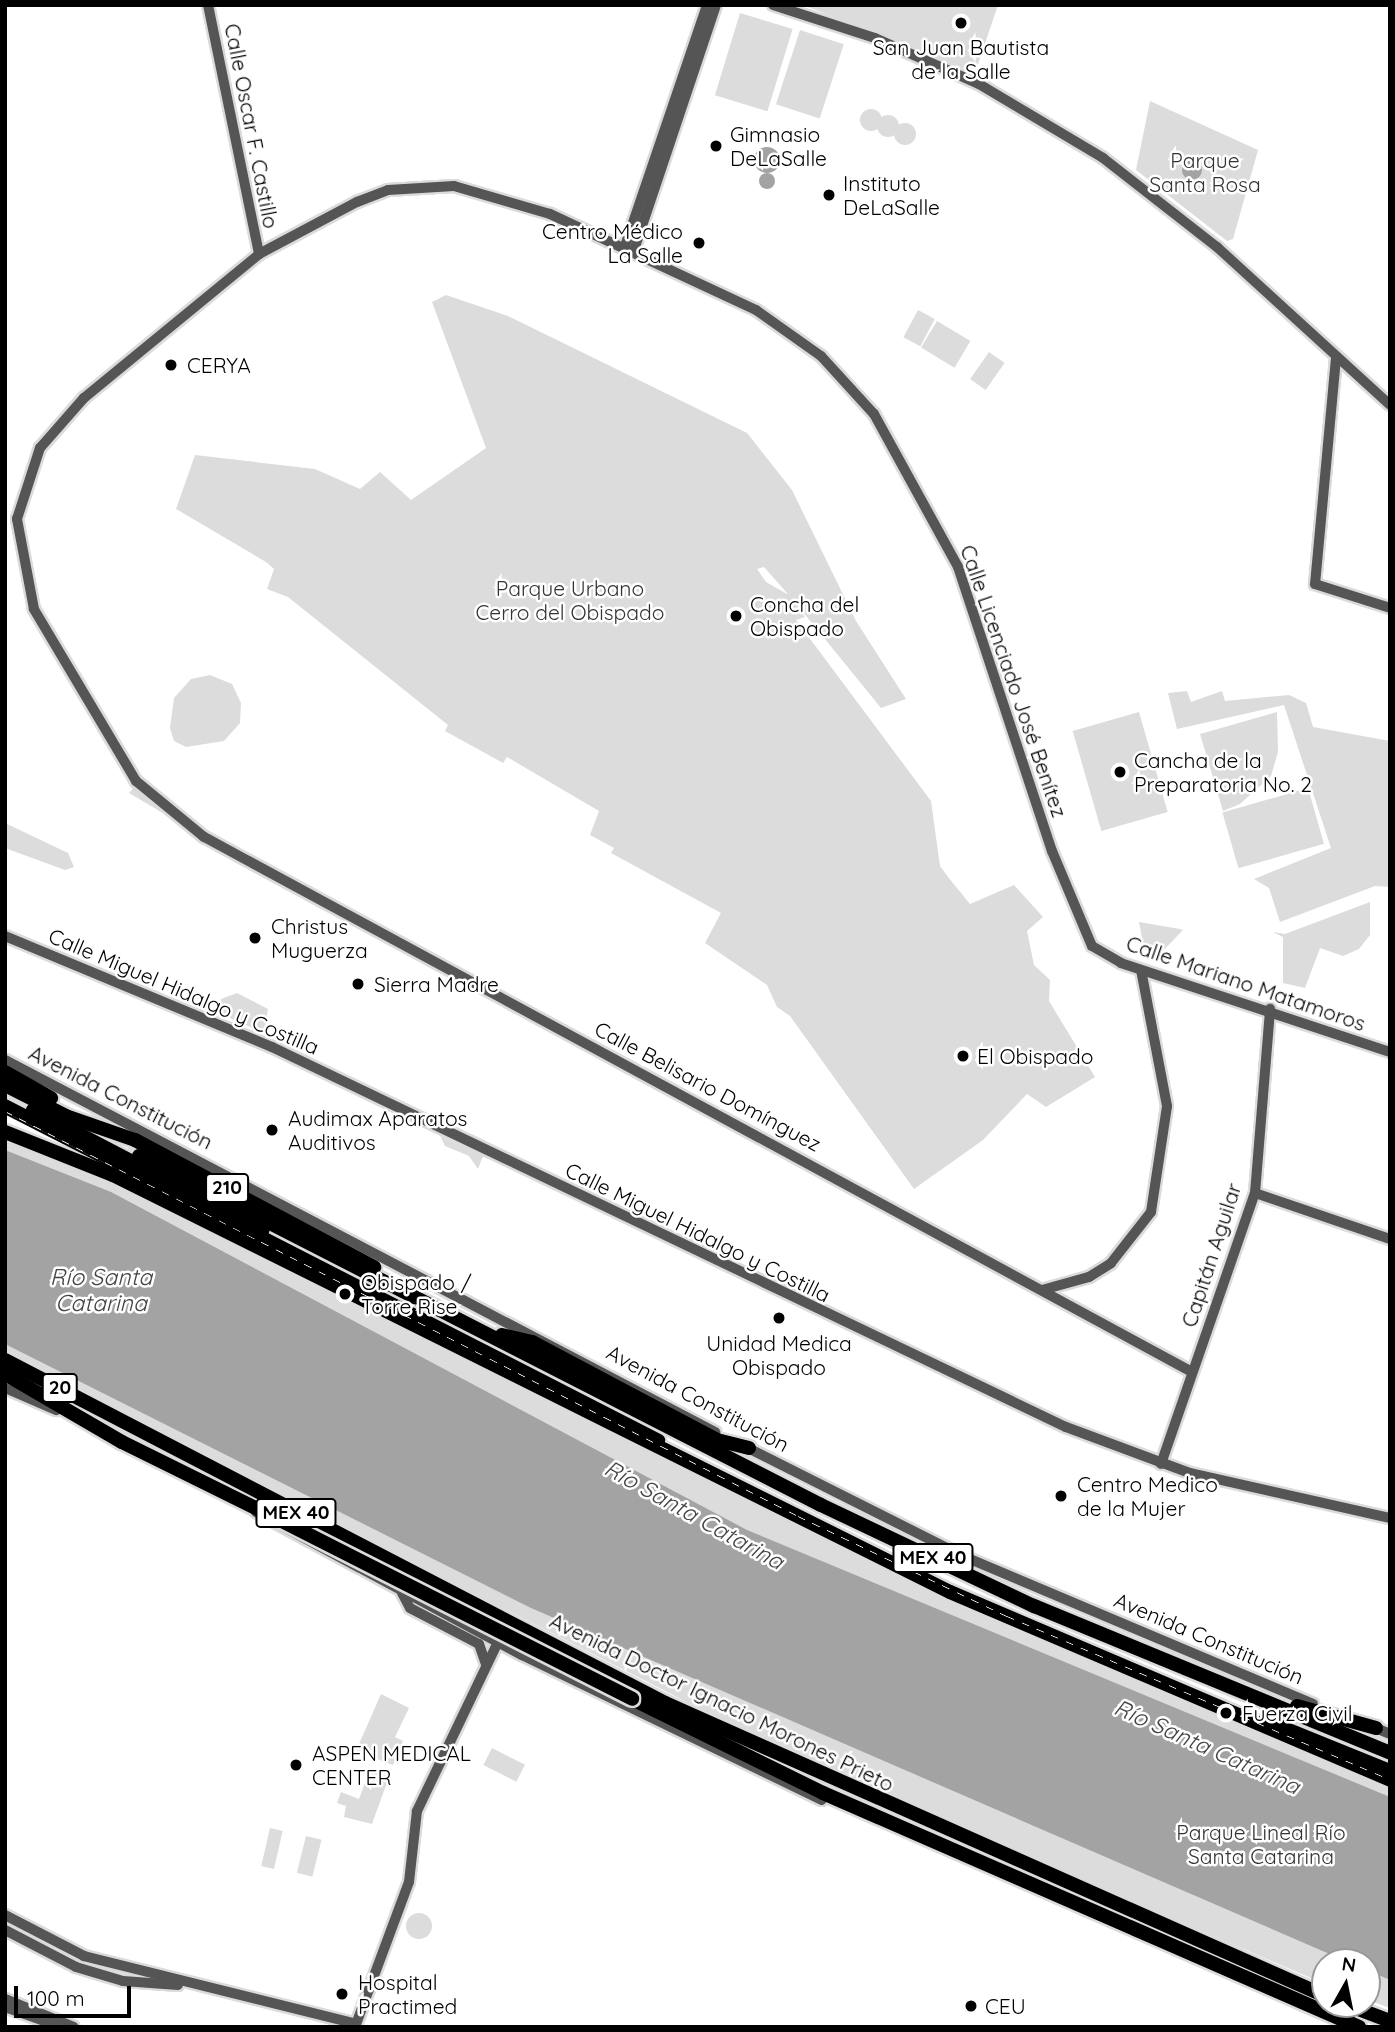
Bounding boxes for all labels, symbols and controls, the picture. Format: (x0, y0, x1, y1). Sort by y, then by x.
marker: San Juan Bautista de la Salle (953, 15, 969, 31)
street label: Calle Oscar F. Castillo (220, 21, 284, 231)
place label: San Juan Bautista de la Salle (873, 34, 1049, 84)
place label: Gimnasio DeLaSalle (730, 121, 827, 171)
marker: Gimnasio DeLaSalle (708, 138, 724, 154)
park label: Parque Santa Rosa (1149, 147, 1261, 197)
place label: Instituto DeLaSalle (843, 170, 940, 220)
marker: Instituto DeLaSalle (821, 187, 837, 203)
place label: Centro Médico La Salle (542, 218, 683, 268)
marker: Centro Médico La Salle (689, 233, 709, 253)
place label: CERYA (187, 352, 251, 378)
marker: CERYA (161, 355, 181, 375)
street label: Calle Licenciado José Benítez (955, 541, 1073, 821)
park label: Parque Urbano Cerro del Obispado (476, 575, 664, 625)
place label: Concha del Obispado (750, 591, 859, 641)
marker: Concha del Obispado (728, 608, 744, 624)
place label: Cancha de la Preparatoria No. 2 (1134, 747, 1312, 797)
marker: Cancha de la Preparatoria No. 2 (1112, 764, 1128, 780)
place label: Christus Muguerza (271, 913, 368, 963)
street label: Calle Miguel Hidalgo y Costilla (45, 922, 323, 1060)
marker: Christus Muguerza (245, 928, 265, 948)
street label: Calle Mariano Matamoros (1123, 930, 1369, 1036)
place label: Sierra Madre (374, 971, 499, 997)
marker: Sierra Madre (348, 974, 368, 994)
street label: Calle Belisario Domínguez (591, 1016, 825, 1156)
street label: Avenida Constitución (25, 1040, 217, 1154)
place label: El Obispado (977, 1043, 1094, 1069)
marker: El Obispado (955, 1048, 971, 1064)
place label: Audimax Aparatos Auditivos (288, 1105, 467, 1155)
marker: Audimax Aparatos Auditivos (262, 1120, 282, 1140)
street label: Calle Miguel Hidalgo y Costilla (562, 1157, 834, 1307)
road number: 210 (204, 1172, 250, 1204)
street label: Capitán Aguilar (1176, 1180, 1246, 1330)
water label: Río Santa Catarina (50, 1263, 152, 1317)
place label: Obispado / Torre Rise (361, 1269, 472, 1319)
marker: Obispado / Torre Rise (335, 1284, 355, 1304)
marker: Unidad Medica Obispado (769, 1308, 789, 1328)
place label: Unidad Medica Obispado (706, 1330, 852, 1380)
street label: Avenida Constitución (602, 1339, 794, 1457)
road number: 20 (41, 1372, 79, 1404)
water label: Río Santa Catarina (600, 1454, 788, 1576)
place label: Centro Medico de la Mujer (1077, 1471, 1218, 1521)
marker: Centro Medico de la Mujer (1051, 1486, 1071, 1506)
road number: MEX 40 (254, 1498, 338, 1528)
road number: MEX 40 (891, 1542, 975, 1574)
street label: Avenida Constitución (1111, 1587, 1307, 1689)
street label: Avenida Doctor Ignacio Morones Prieto (546, 1607, 898, 1797)
water label: Río Santa Catarina (1110, 1694, 1304, 1800)
place label: Fuerza Civil (1242, 1700, 1353, 1726)
marker: Fuerza Civil (1216, 1703, 1236, 1723)
place label: ASPEN MEDICAL CENTER (312, 1740, 471, 1790)
marker: ASPEN MEDICAL CENTER (286, 1755, 306, 1775)
park label: Parque Lineal Río Santa Catarina (1176, 1819, 1346, 1869)
north arrow (1311, 1948, 1381, 2018)
text: N (1340, 1951, 1358, 1977)
place label: Hospital Practimed (358, 1969, 457, 2019)
scale bar (18, 1972, 135, 2016)
marker: Hospital Practimed (332, 1984, 352, 2004)
text: 100 m (27, 1985, 85, 2011)
place label: CEU (985, 1993, 1026, 2019)
marker: CEU (963, 1998, 979, 2014)

